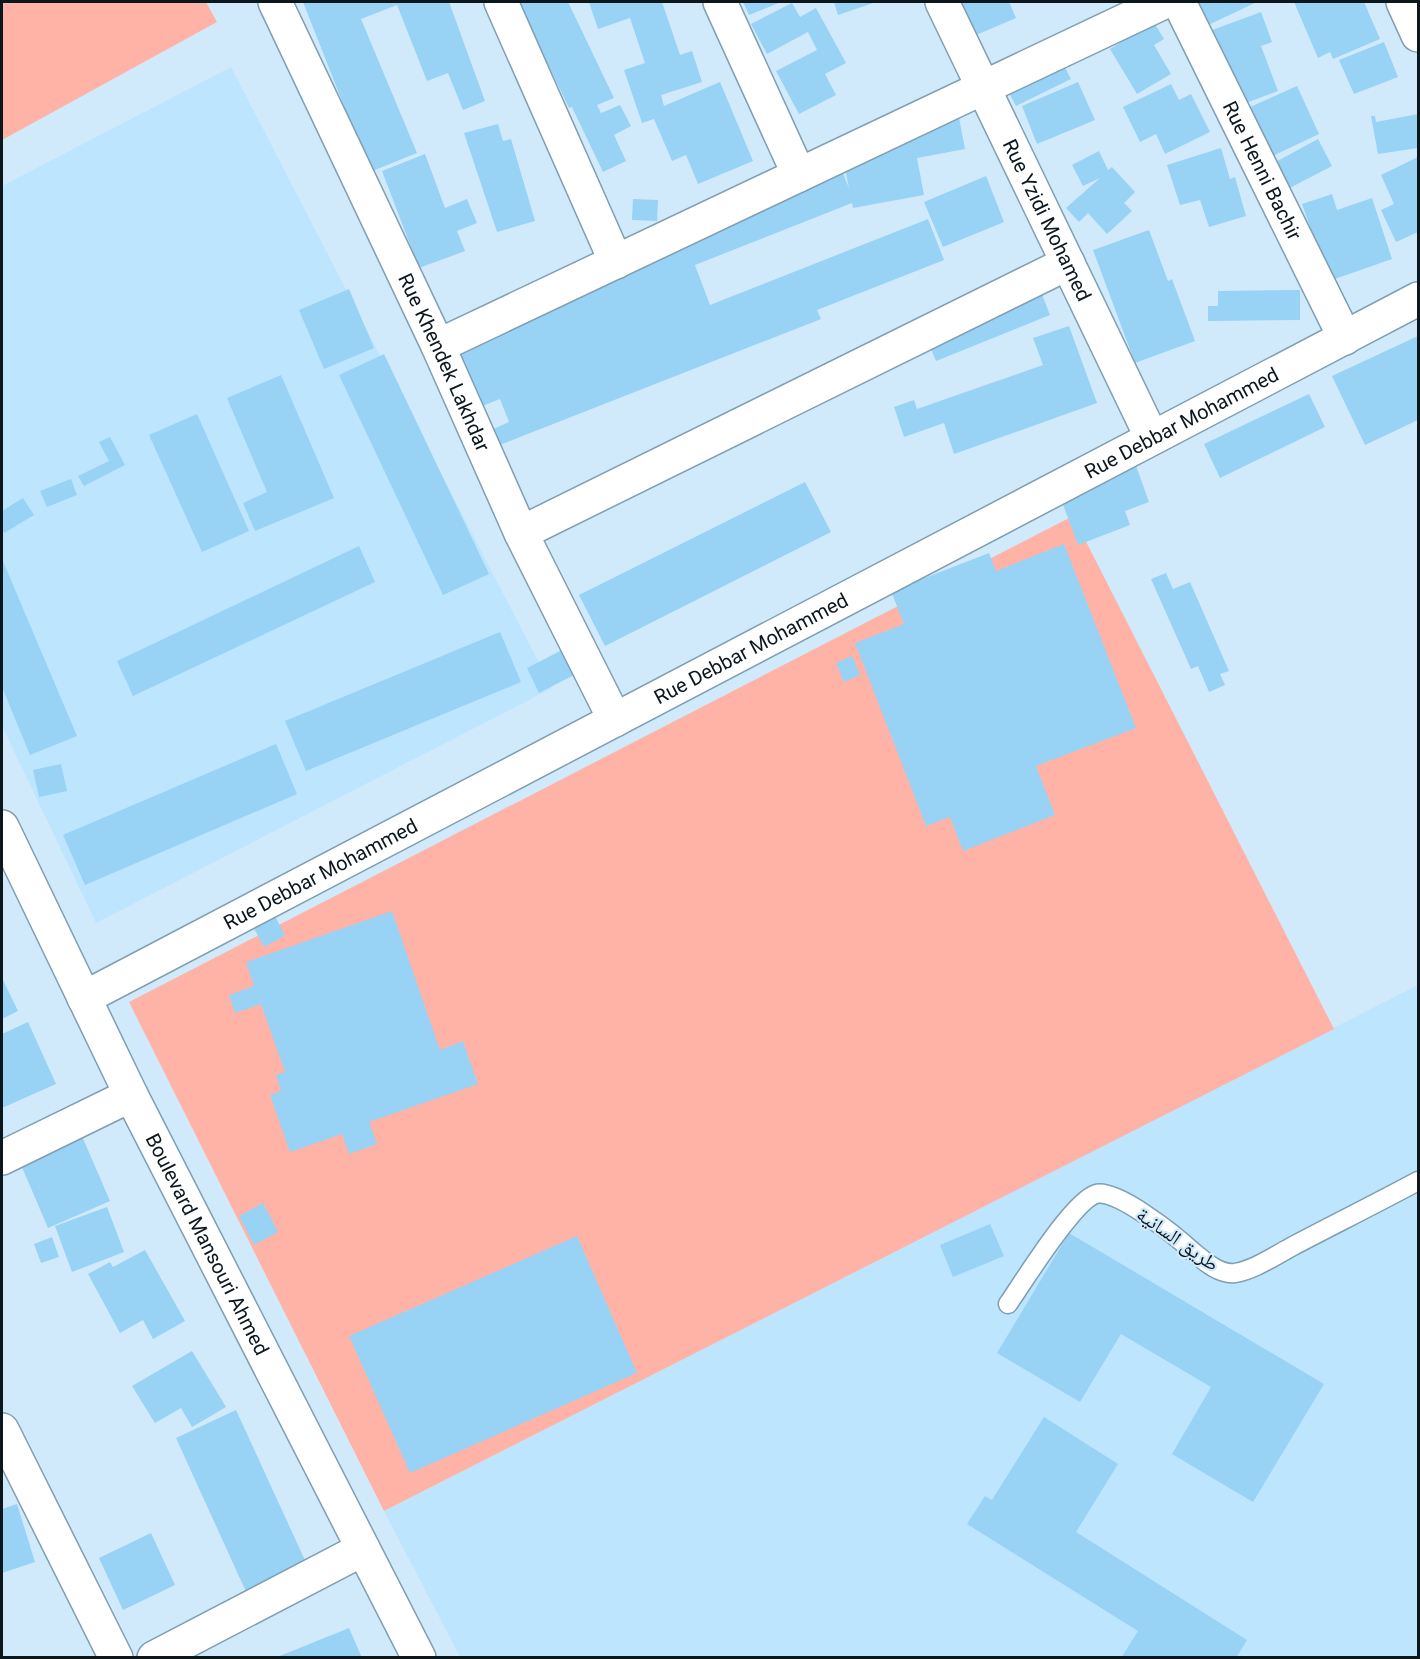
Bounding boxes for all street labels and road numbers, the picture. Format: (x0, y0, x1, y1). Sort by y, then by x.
street label: Rue Henni Bachir (1218, 97, 1307, 244)
street label: Rue Yzidi Mohamed (998, 135, 1096, 305)
street label: Rue Khendek Lakhdar (393, 269, 495, 455)
street label: Rue Debbar Mohammed (1080, 362, 1282, 484)
street label: Rue Debbar Mohammed (650, 588, 852, 709)
street label: Rue Debbar Mohammed (219, 813, 422, 935)
street label: Boulevard Mansouri Ahmed (141, 1129, 274, 1359)
street label: طريق السانية (1132, 1202, 1224, 1276)

